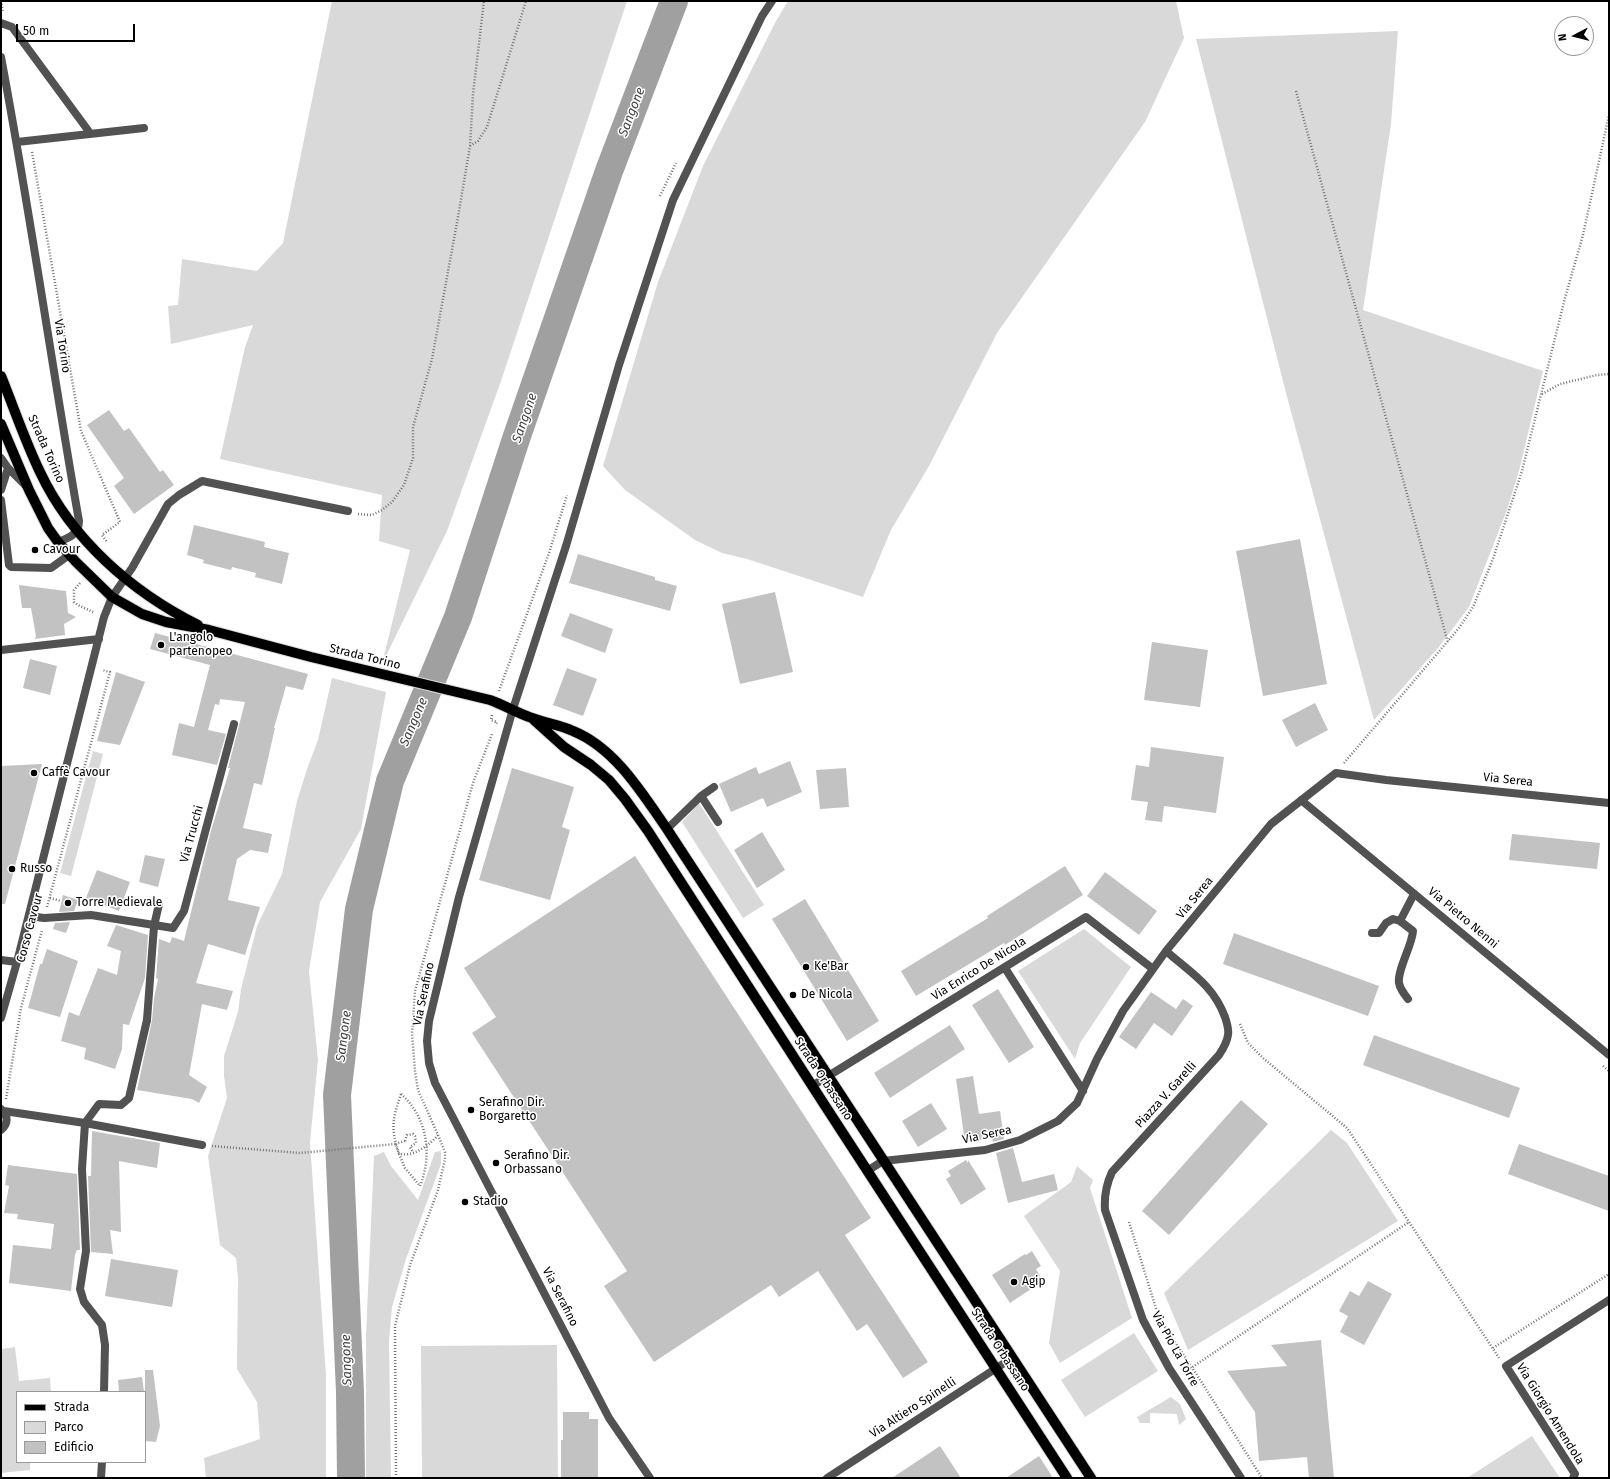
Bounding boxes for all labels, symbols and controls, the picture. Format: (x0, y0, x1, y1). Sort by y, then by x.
scale bar (18, 16, 137, 42)
north arrow (1554, 16, 1594, 56)
text: 50 m (23, 24, 49, 38)
text: N (1556, 33, 1569, 42)
water label: Sangone (616, 85, 648, 139)
street label: Via Torino (51, 318, 73, 374)
water label: Sangone (509, 391, 541, 445)
street label: Strada Torino (25, 413, 67, 485)
place label: Cavour (43, 543, 80, 557)
marker: Cavour (30, 545, 40, 555)
place label: L'angolo partenopeo (169, 631, 233, 659)
marker: L'angolo partenopeo (156, 640, 166, 650)
street label: Strada Torino (328, 641, 402, 673)
water label: Sangone (397, 695, 431, 749)
place label: Caffè Cavour (42, 766, 110, 780)
marker: Caffè Cavour (29, 768, 39, 778)
street label: Via Serea (1482, 770, 1534, 790)
street label: Via Trucchi (177, 804, 207, 864)
place label: Russo (20, 862, 52, 876)
marker: Russo (7, 864, 17, 874)
street label: Via Serea (1174, 874, 1216, 922)
street label: Via Pietro Nenni (1425, 884, 1501, 952)
street label: Corso Cavour (14, 892, 46, 964)
place label: Torre Medievale (76, 896, 162, 910)
marker: Torre Medievale (63, 898, 73, 908)
street label: Via Enrico De Nicola (929, 934, 1029, 1004)
place label: Ke'Bar (814, 960, 848, 974)
street label: Via Serafino (410, 961, 438, 1027)
marker: Ke'Bar (801, 962, 811, 972)
place label: De Nicola (801, 988, 853, 1002)
marker: De Nicola (788, 990, 798, 1000)
water label: Sangone (333, 1010, 355, 1062)
street label: Strada Orbassano (791, 1035, 855, 1123)
street label: Piazza V. Garelli (1132, 1059, 1200, 1131)
place label: Serafino Dir. Borgaretto (479, 1096, 545, 1124)
marker: Serafino Dir. Borgaretto (466, 1105, 476, 1115)
street label: Via Serea (961, 1123, 1013, 1147)
place label: Serafino Dir. Orbassano (504, 1149, 570, 1177)
marker: Serafino Dir. Orbassano (491, 1158, 501, 1168)
place label: Stadio (473, 1195, 508, 1209)
marker: Stadio (460, 1197, 470, 1207)
street label: Via Serafino (539, 1265, 581, 1329)
place label: Agip (1022, 1275, 1046, 1289)
marker: Agip (1009, 1277, 1019, 1287)
street label: Strada Orbassano (968, 1306, 1032, 1394)
street label: Via Pio La Torre (1148, 1309, 1202, 1389)
water label: Sangone (338, 1334, 356, 1386)
street label: Via Giorgio Amendola (1513, 1361, 1587, 1467)
street label: Via Altiero Spinelli (867, 1375, 959, 1441)
legend (16, 1391, 146, 1463)
text: Strada (54, 1400, 89, 1414)
text: Parco (54, 1420, 84, 1434)
text: Edificio (54, 1440, 94, 1454)

